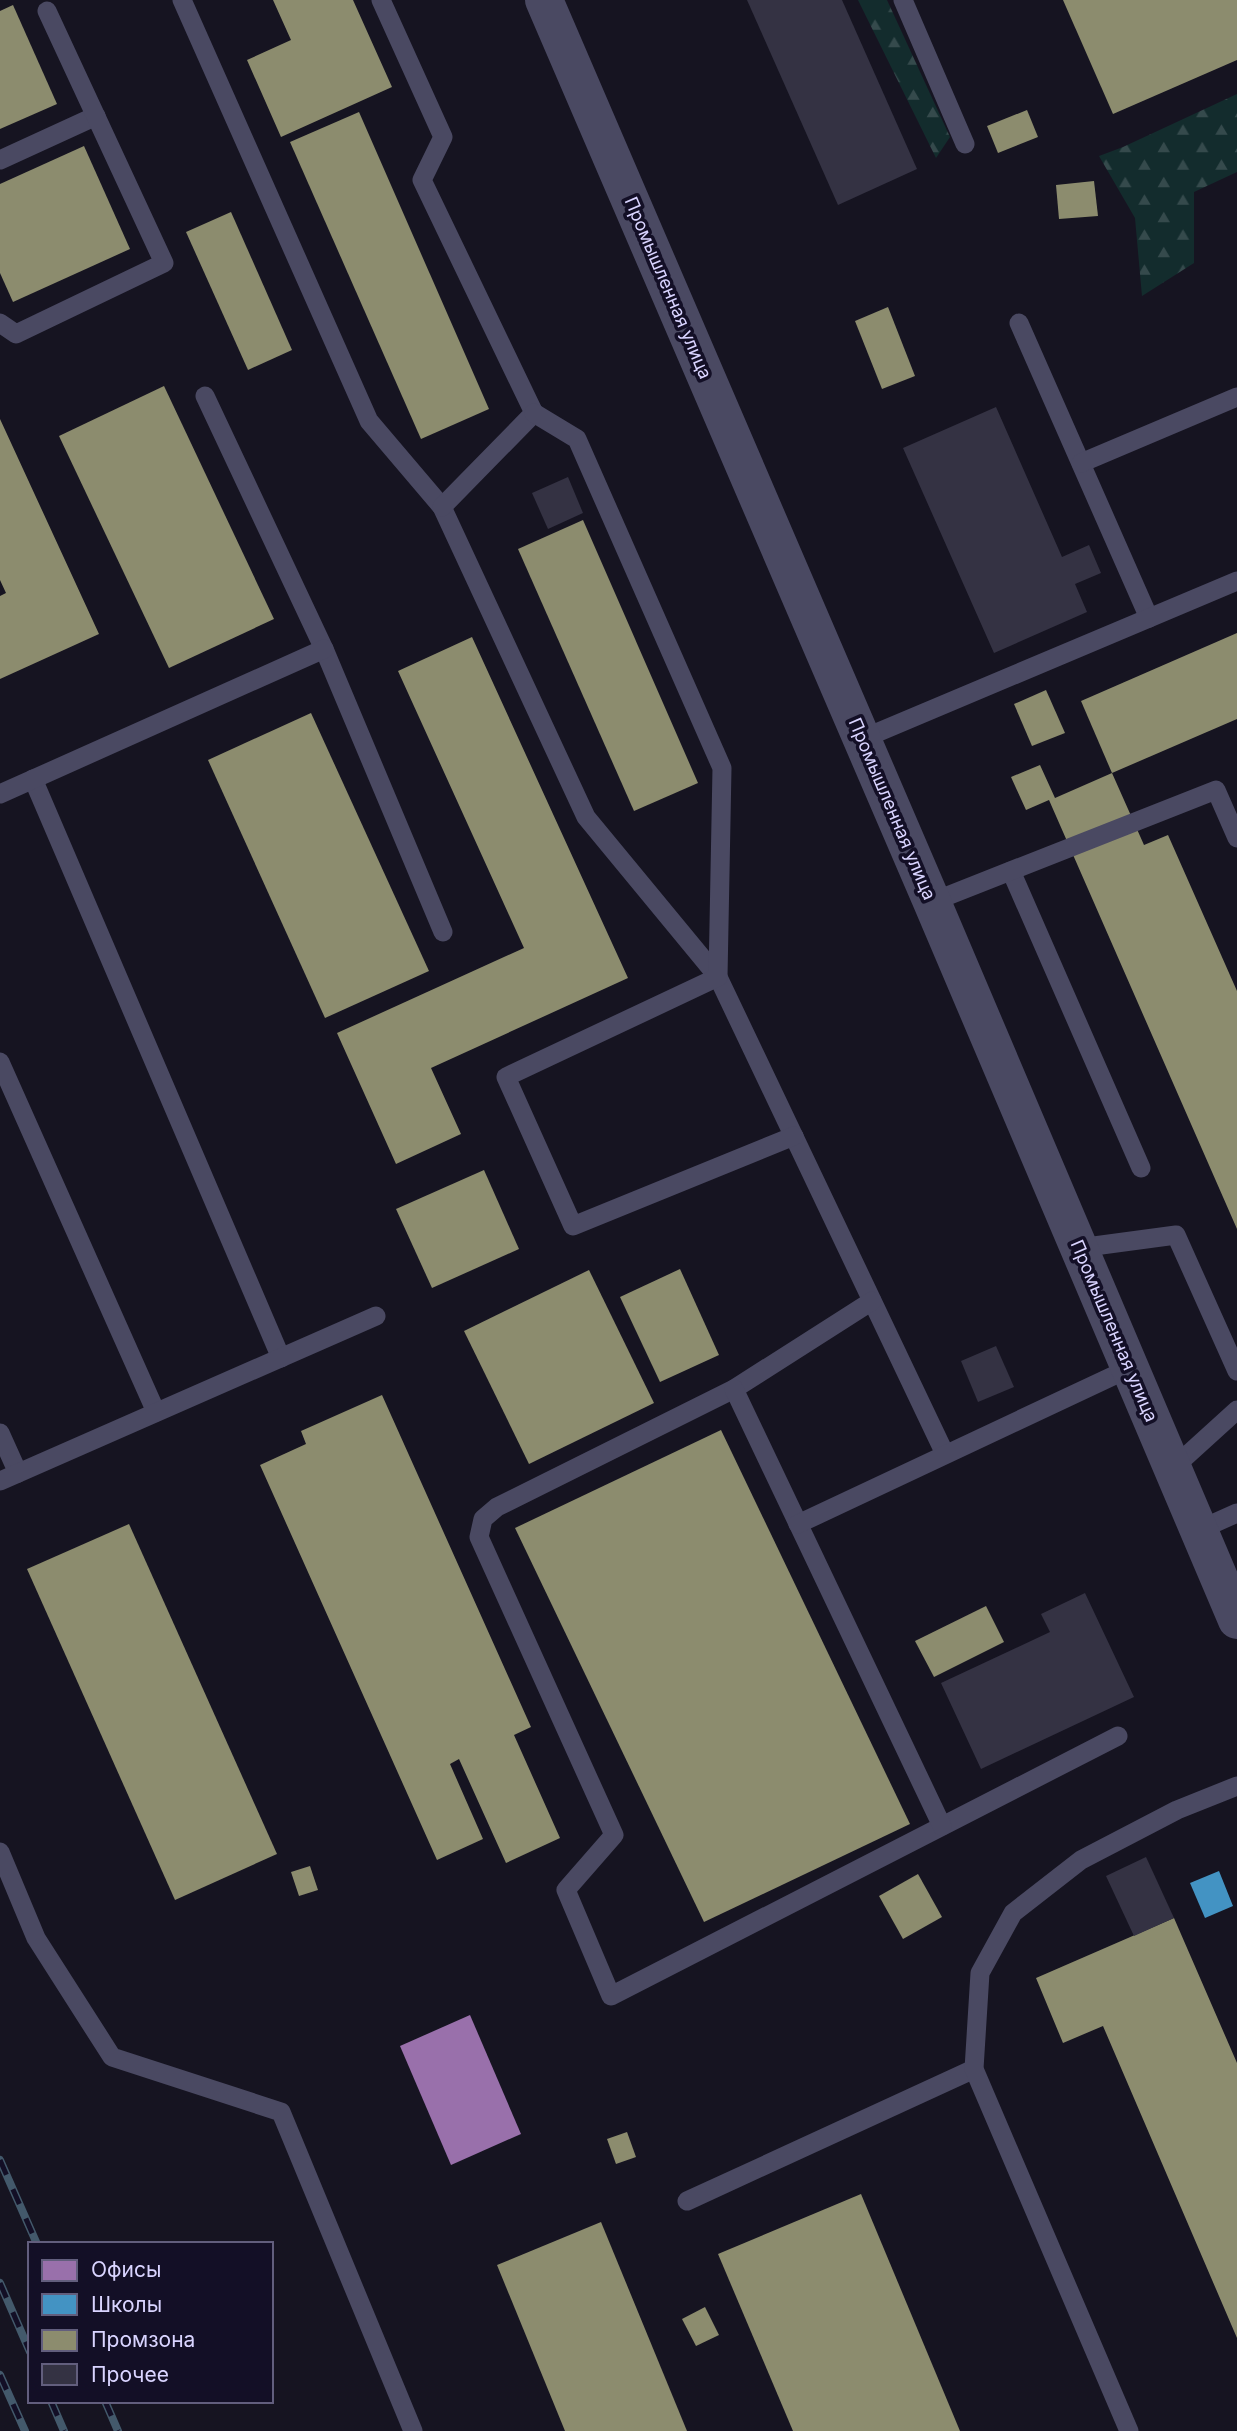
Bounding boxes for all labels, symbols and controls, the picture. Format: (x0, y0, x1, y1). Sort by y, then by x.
street label: Промышленная улица (621, 194, 716, 382)
street label: Промышленная улица (845, 715, 940, 903)
street label: Промышленная улица (1067, 1237, 1162, 1425)
legend (28, 2242, 273, 2403)
text: Офисы (91, 2257, 161, 2282)
text: Школы (91, 2292, 162, 2317)
text: Промзона (91, 2327, 195, 2352)
text: Прочее (91, 2362, 169, 2387)

